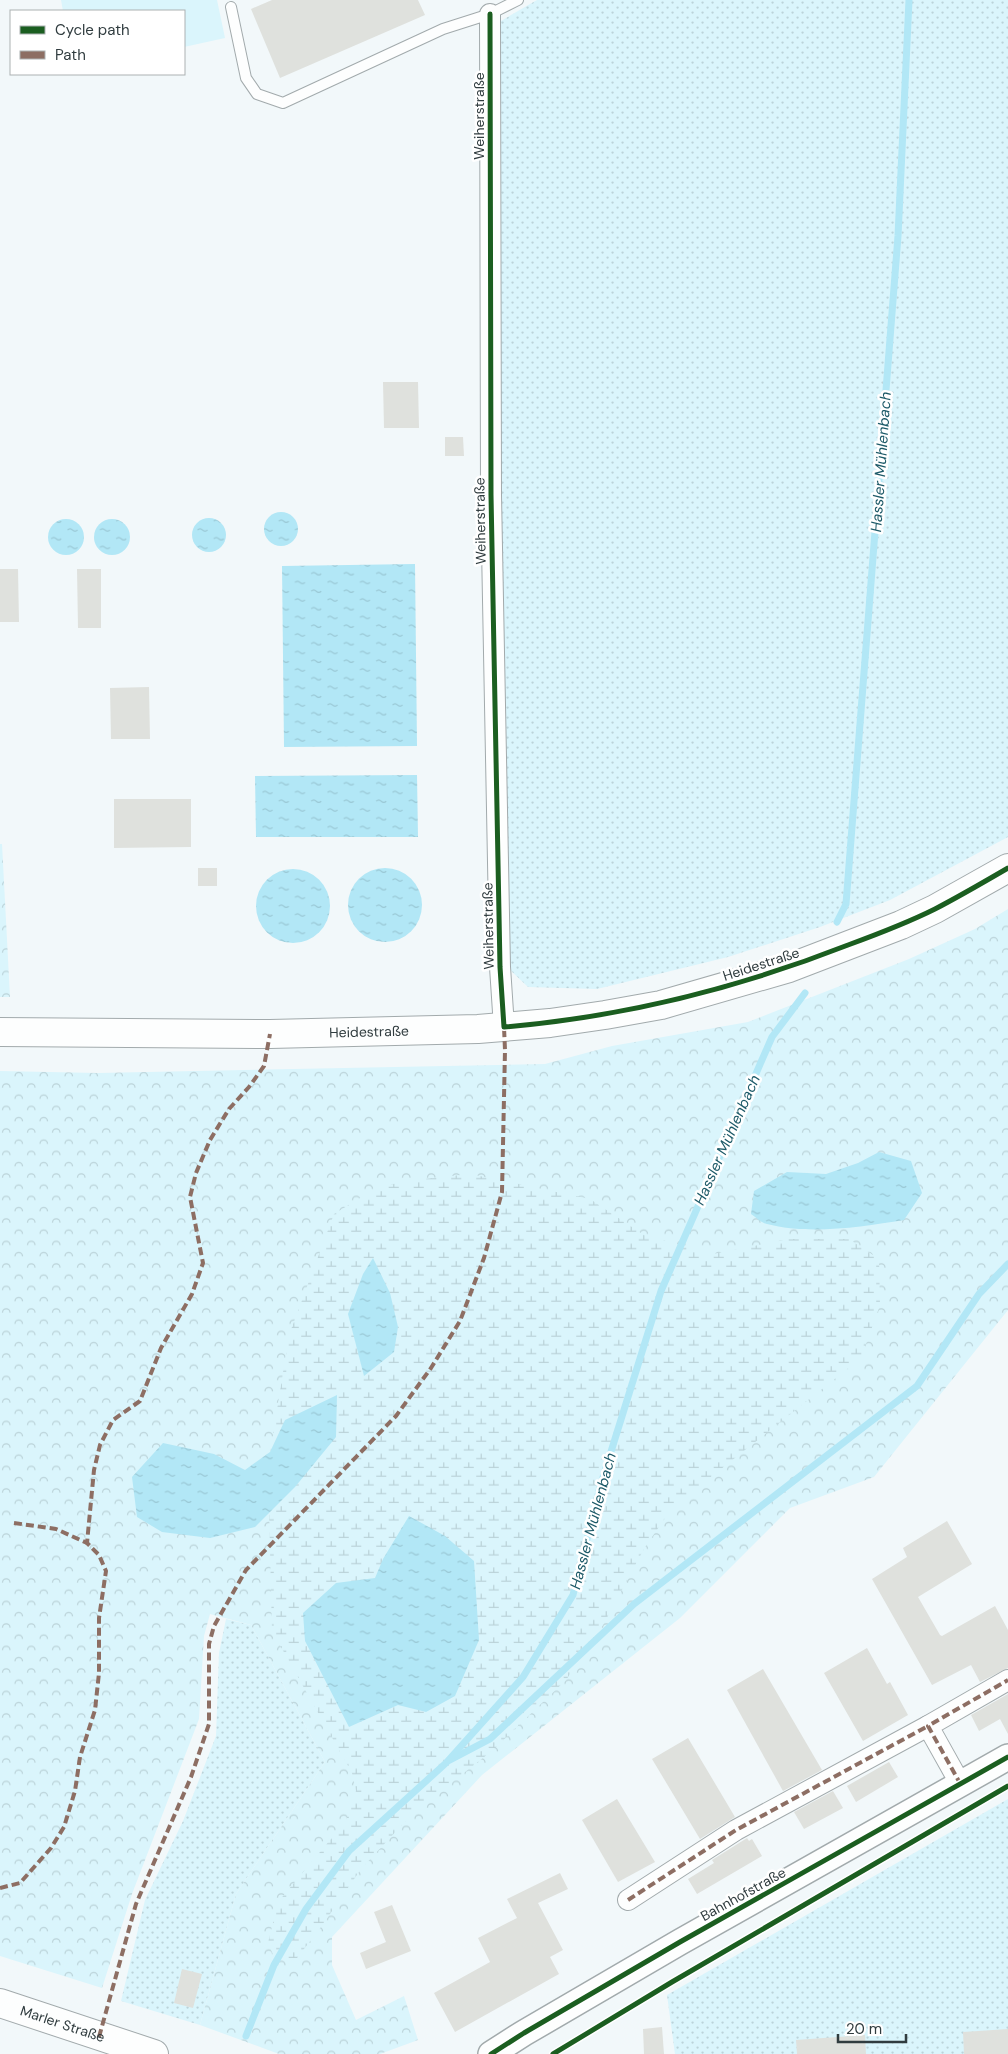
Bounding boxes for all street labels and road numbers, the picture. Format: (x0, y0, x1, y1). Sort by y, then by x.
street label: Weiherstraße (470, 72, 488, 160)
street label: Weiherstraße (470, 477, 490, 565)
street label: Weiherstraße (478, 882, 498, 970)
street label: Heidestraße (720, 943, 802, 985)
street label: Heidestraße (329, 1022, 409, 1042)
street label: Bahnhofstraße (697, 1863, 789, 1925)
street label: Marler Straße (18, 2001, 107, 2046)

